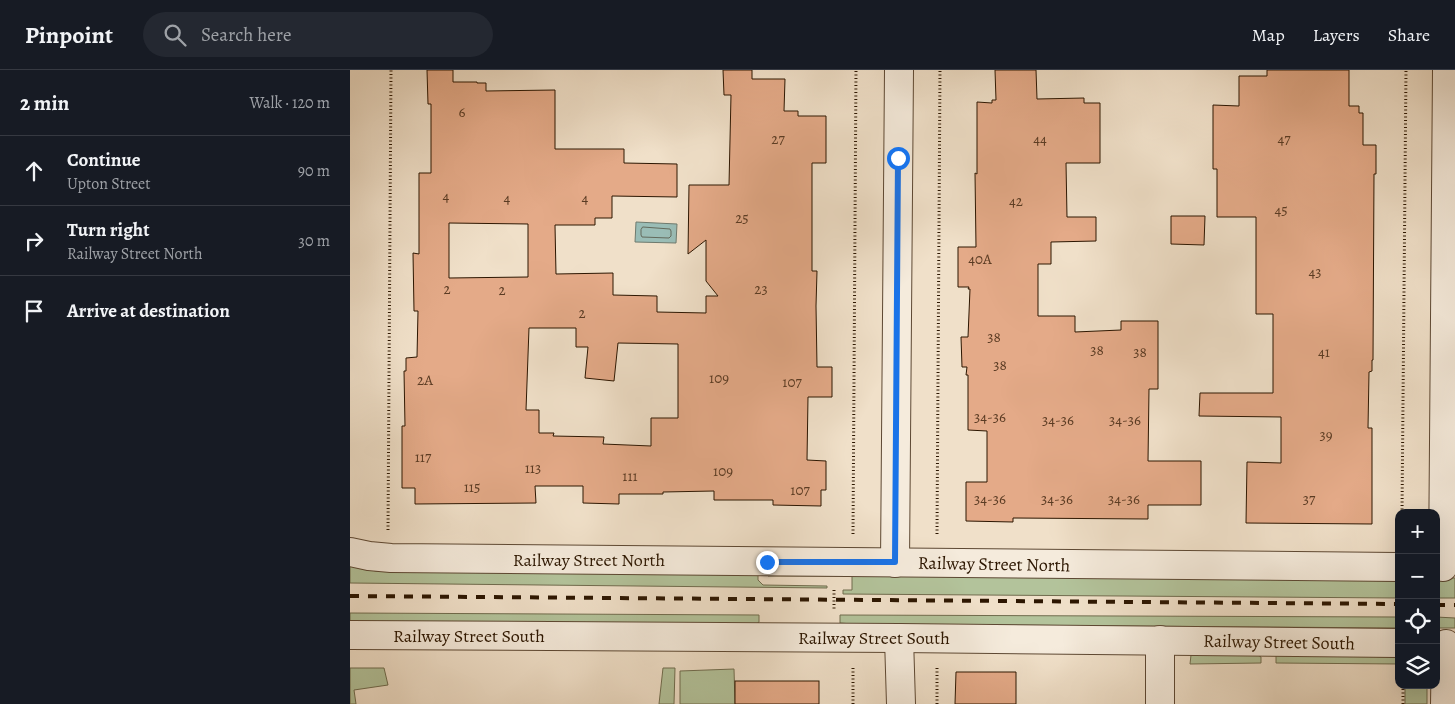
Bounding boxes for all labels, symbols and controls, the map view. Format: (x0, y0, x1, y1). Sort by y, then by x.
search box (143, 12, 493, 57)
text: Pinpoint (25, 19, 113, 51)
icon: search (161, 21, 189, 49)
text: Search here (201, 22, 291, 48)
text: Map (1252, 23, 1285, 47)
text: Layers (1313, 23, 1360, 47)
text: Share (1388, 23, 1430, 47)
text: 2 min (20, 89, 69, 117)
text: Walk · 120 m (249, 92, 330, 114)
house number: 6 (459, 102, 466, 122)
house number: 27 (771, 129, 785, 149)
house number: 44 (1033, 129, 1047, 149)
house number: 47 (1277, 129, 1291, 149)
text: Continue (67, 147, 141, 173)
route start (887, 147, 910, 170)
icon: ahead (20, 157, 48, 185)
text: 90 m (298, 160, 330, 182)
text: Upton Street (67, 173, 151, 195)
house number: 4 (443, 186, 450, 206)
house number: 4 (504, 188, 511, 208)
house number: 4 (582, 188, 589, 208)
house number: 42 (1009, 191, 1023, 211)
house number: 45 (1274, 200, 1288, 220)
house number: 25 (735, 208, 749, 228)
text: Turn right (67, 217, 149, 243)
icon: right (20, 227, 48, 255)
text: 30 m (298, 230, 330, 252)
text: Railway Street North (67, 243, 202, 265)
house number: 40A (968, 249, 992, 269)
house number: 43 (1308, 262, 1322, 282)
house number: 2 (443, 279, 451, 299)
house number: 23 (754, 279, 768, 299)
house number: 2 (498, 280, 506, 300)
icon: arrive (20, 297, 48, 325)
text: Arrive at destination (67, 298, 230, 324)
house number: 2 (578, 303, 586, 323)
house number: 38 (987, 327, 1001, 347)
house number: 38 (1090, 340, 1104, 360)
house number: 38 (1133, 342, 1147, 362)
house number: 41 (1318, 342, 1330, 362)
house number: 38 (993, 355, 1007, 375)
house number: 109 (709, 368, 729, 388)
house number: 2A (417, 370, 433, 390)
house number: 107 (782, 372, 802, 392)
house number: 34-36 (974, 407, 1006, 427)
house number: 34-36 (1042, 410, 1074, 430)
house number: 34-36 (1109, 410, 1141, 430)
house number: 39 (1319, 425, 1333, 445)
house number: 117 (415, 447, 432, 467)
house number: 113 (525, 458, 541, 478)
house number: 109 (713, 461, 733, 481)
house number: 111 (622, 466, 638, 486)
house number: 115 (464, 477, 480, 497)
house number: 107 (790, 480, 810, 500)
house number: 34-36 (974, 489, 1006, 509)
house number: 34-36 (1041, 489, 1073, 509)
house number: 34-36 (1108, 489, 1140, 509)
house number: 37 (1303, 489, 1316, 509)
map controls (1395, 509, 1440, 689)
button: + (1395, 509, 1440, 554)
street label: Railway Street North (513, 548, 666, 572)
route end (756, 551, 779, 574)
street label: Railway Street North (918, 551, 1071, 577)
button: − (1395, 554, 1440, 599)
button: locate (1395, 599, 1440, 644)
street label: Railway Street South (393, 624, 545, 648)
street label: Railway Street South (798, 626, 950, 650)
street label: Railway Street South (1203, 629, 1355, 655)
button: layers (1395, 644, 1440, 689)

